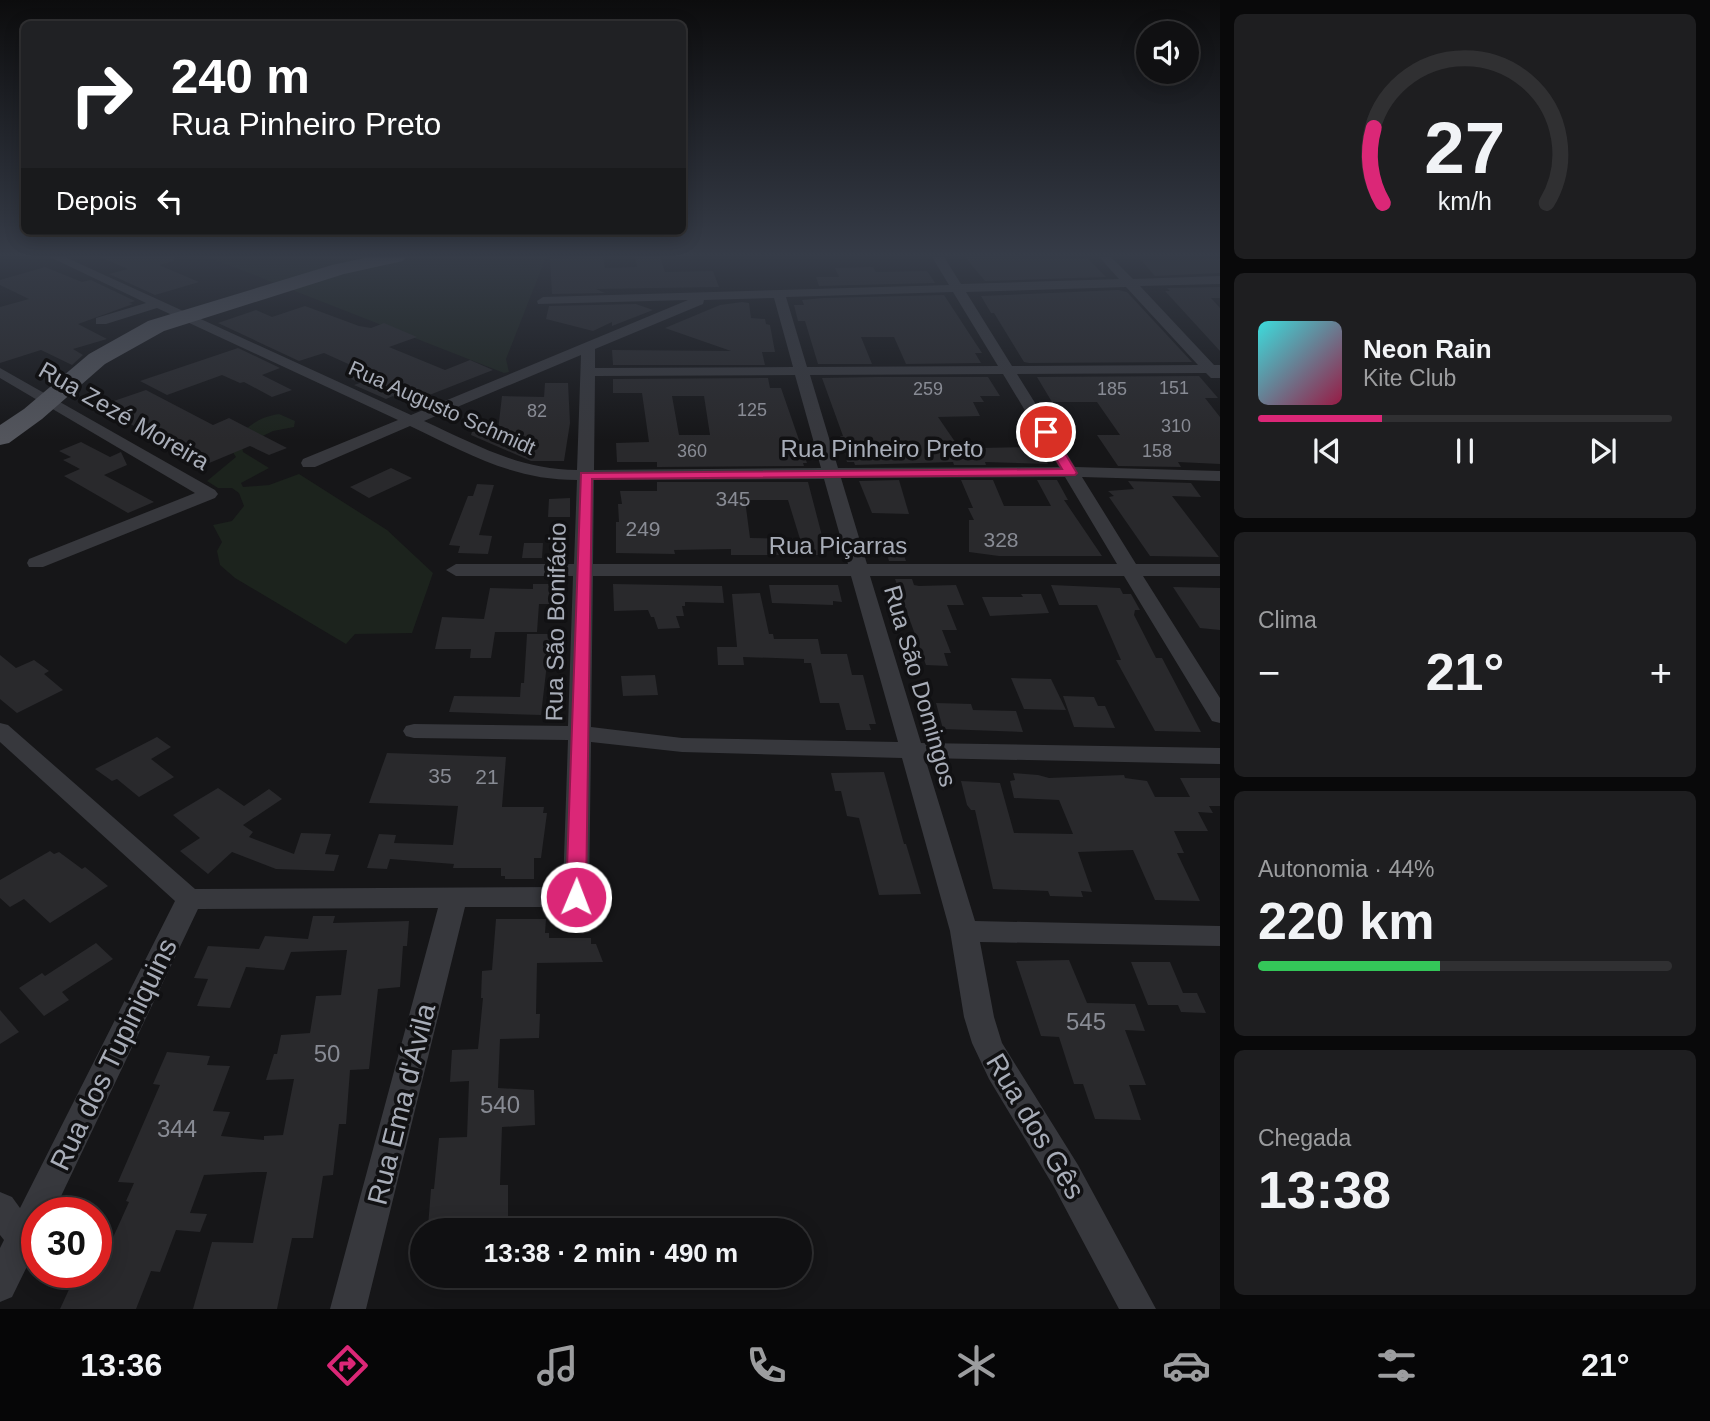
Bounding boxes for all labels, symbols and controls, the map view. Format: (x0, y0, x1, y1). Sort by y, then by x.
map controls (1136, 21, 1199, 84)
button: sound (1136, 21, 1199, 84)
icon: right (56, 49, 147, 140)
text: 240 m (171, 49, 310, 103)
text: Rua Pinheiro Preto (171, 106, 441, 142)
text: 27 (1425, 107, 1505, 188)
icon: left (151, 182, 189, 220)
text: Depois (56, 186, 137, 216)
text: km/h (1438, 186, 1492, 214)
text: Neon Rain (1363, 334, 1492, 364)
street label: Rua Zezé Moreira (34, 356, 215, 476)
street label: Rua Augusto Schmidt (345, 356, 539, 459)
text: Kite Club (1363, 365, 1456, 391)
house number: 151 (1159, 378, 1189, 398)
house number: 259 (913, 379, 943, 399)
house number: 185 (1097, 379, 1127, 399)
house number: 125 (737, 400, 767, 420)
house number: 82 (527, 401, 547, 421)
pin (1016, 402, 1076, 462)
icon: arrive (1027, 413, 1065, 451)
house number: 310 (1161, 416, 1191, 436)
icon: previous (1308, 432, 1346, 470)
icon: pause (1446, 432, 1484, 470)
icon: next (1584, 432, 1622, 470)
street label: Rua Pinheiro Preto (781, 435, 983, 462)
house number: 360 (677, 441, 707, 461)
house number: 158 (1142, 441, 1172, 461)
house number: 345 (715, 487, 751, 510)
house number: 249 (625, 517, 661, 540)
street label: Rua São Bonifácio (540, 522, 571, 722)
house number: 328 (983, 528, 1019, 551)
street label: Rua Piçarras (769, 532, 907, 559)
street label: Rua São Domingos (879, 582, 962, 790)
text: Clima (1258, 607, 1317, 633)
text: 21° (1426, 643, 1504, 701)
text: − (1258, 652, 1280, 694)
text: + (1650, 652, 1672, 694)
house number: 35 (428, 764, 452, 787)
house number: 21 (475, 765, 499, 788)
text: Autonomia · 44% (1258, 856, 1434, 882)
position arrow (539, 860, 613, 934)
text: 220 km (1258, 892, 1434, 950)
street label: Rua dos Tupiniquins (44, 933, 183, 1175)
street label: Rua Ema d'Ávila (362, 1000, 442, 1208)
house number: 545 (1066, 1008, 1106, 1035)
house number: 50 (314, 1040, 340, 1067)
street label: Rua dos Gês (980, 1048, 1091, 1204)
house number: 540 (480, 1091, 520, 1118)
house number: 344 (157, 1115, 197, 1142)
text: Chegada (1258, 1125, 1351, 1151)
text: 13:38 (1258, 1161, 1391, 1219)
speed limit sign: 30 (21, 1197, 112, 1288)
text: 13:38 · 2 min · 490 m (484, 1238, 738, 1268)
icon: directions (323, 1341, 372, 1390)
icon: music (533, 1341, 582, 1390)
icon: phone (742, 1341, 791, 1390)
icon: climate (952, 1341, 1001, 1390)
icon: car (1162, 1341, 1211, 1390)
icon: filters (1372, 1341, 1421, 1390)
text: 13:36 (80, 1347, 162, 1383)
text: 21° (1581, 1347, 1630, 1383)

